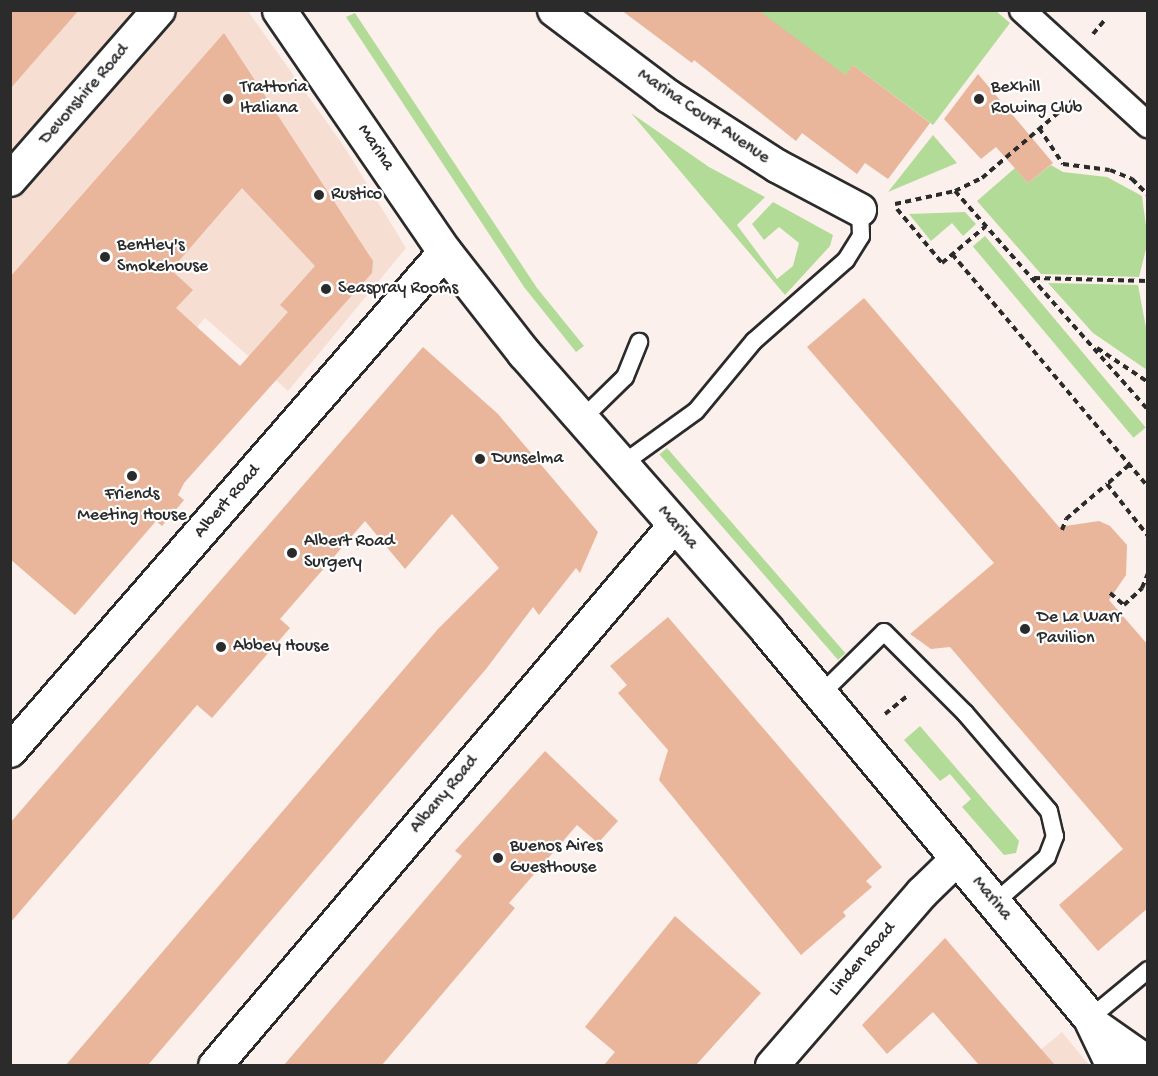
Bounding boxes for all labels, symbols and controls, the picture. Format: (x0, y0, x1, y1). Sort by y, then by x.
street label: Devonshire Road (35, 40, 135, 150)
street label: Marina Court Avenue (633, 65, 773, 169)
place label: Trattoria Italiana (240, 78, 308, 121)
place label: Bexhill Rowing Club (991, 78, 1082, 121)
marker: Trattoria Italiana (221, 92, 235, 106)
marker: Bexhill Rowing Club (972, 92, 986, 106)
street label: Marina (352, 121, 398, 175)
place label: Rustico (331, 184, 382, 206)
marker: Rustico (312, 188, 326, 202)
place label: Bentley's Smokehouse (117, 236, 208, 278)
marker: Bentley's Smokehouse (98, 250, 112, 264)
place label: Seaspray Rooms (338, 278, 458, 300)
marker: Seaspray Rooms (319, 282, 333, 296)
place label: Dunselma (492, 448, 563, 470)
marker: Dunselma (473, 452, 487, 466)
street label: Albert Road (190, 461, 266, 543)
marker: Friends Meeting House (125, 469, 139, 483)
place label: Friends Meeting House (77, 485, 187, 528)
street label: Marina (652, 502, 702, 554)
place label: Albert Road Surgery (304, 532, 395, 574)
marker: Albert Road Surgery (285, 546, 299, 560)
place label: De La Warr Pavilion (1037, 608, 1121, 650)
marker: De La Warr Pavilion (1018, 622, 1032, 636)
place label: Abbey House (233, 636, 329, 658)
marker: Abbey House (214, 640, 228, 654)
street label: Albany Road (406, 752, 484, 838)
place label: Buenos Aires Guesthouse (510, 837, 603, 880)
marker: Buenos Aires Guesthouse (491, 851, 505, 865)
street label: Marina (966, 872, 1016, 926)
street label: Linden Road (825, 919, 901, 1001)

